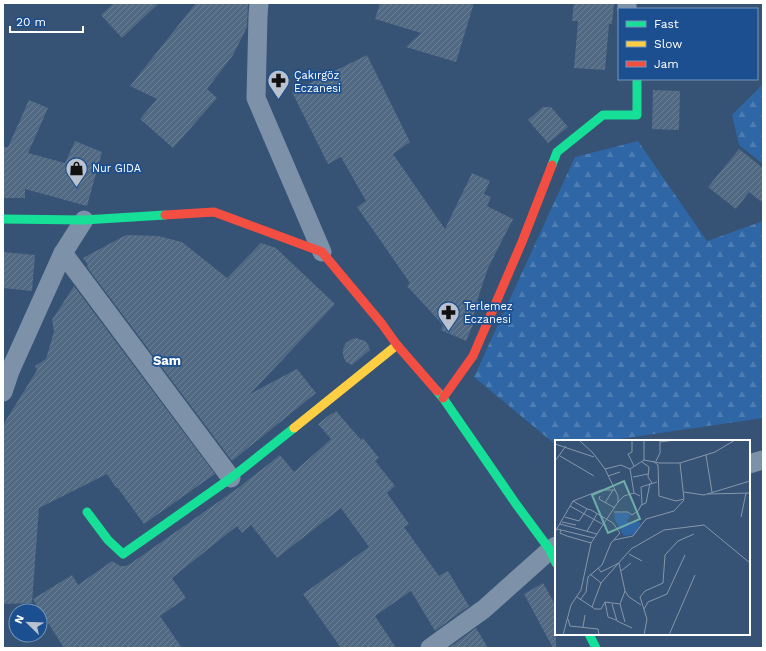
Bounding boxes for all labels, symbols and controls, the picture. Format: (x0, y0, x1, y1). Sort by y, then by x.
scale bar (10, 8, 83, 34)
legend (618, 8, 758, 80)
text: 20 m (16, 15, 46, 29)
text: Fast (654, 17, 679, 31)
text: Slow (654, 37, 682, 51)
text: Jam (654, 57, 679, 71)
pharmacy icon: Çakırgöz Eczanesi (266, 68, 292, 101)
place label: Çakırgöz Eczanesi (294, 69, 341, 95)
shop icon: Nur GIDA (64, 155, 90, 188)
place label: Nur GIDA (92, 162, 141, 175)
pharmacy icon: Terlemez Eczanesi (435, 299, 461, 332)
place label: Terlemez Eczanesi (464, 300, 513, 326)
district label: Sam (153, 353, 181, 368)
inset map (555, 440, 750, 635)
north arrow (8, 603, 48, 643)
text: N (12, 613, 27, 626)

